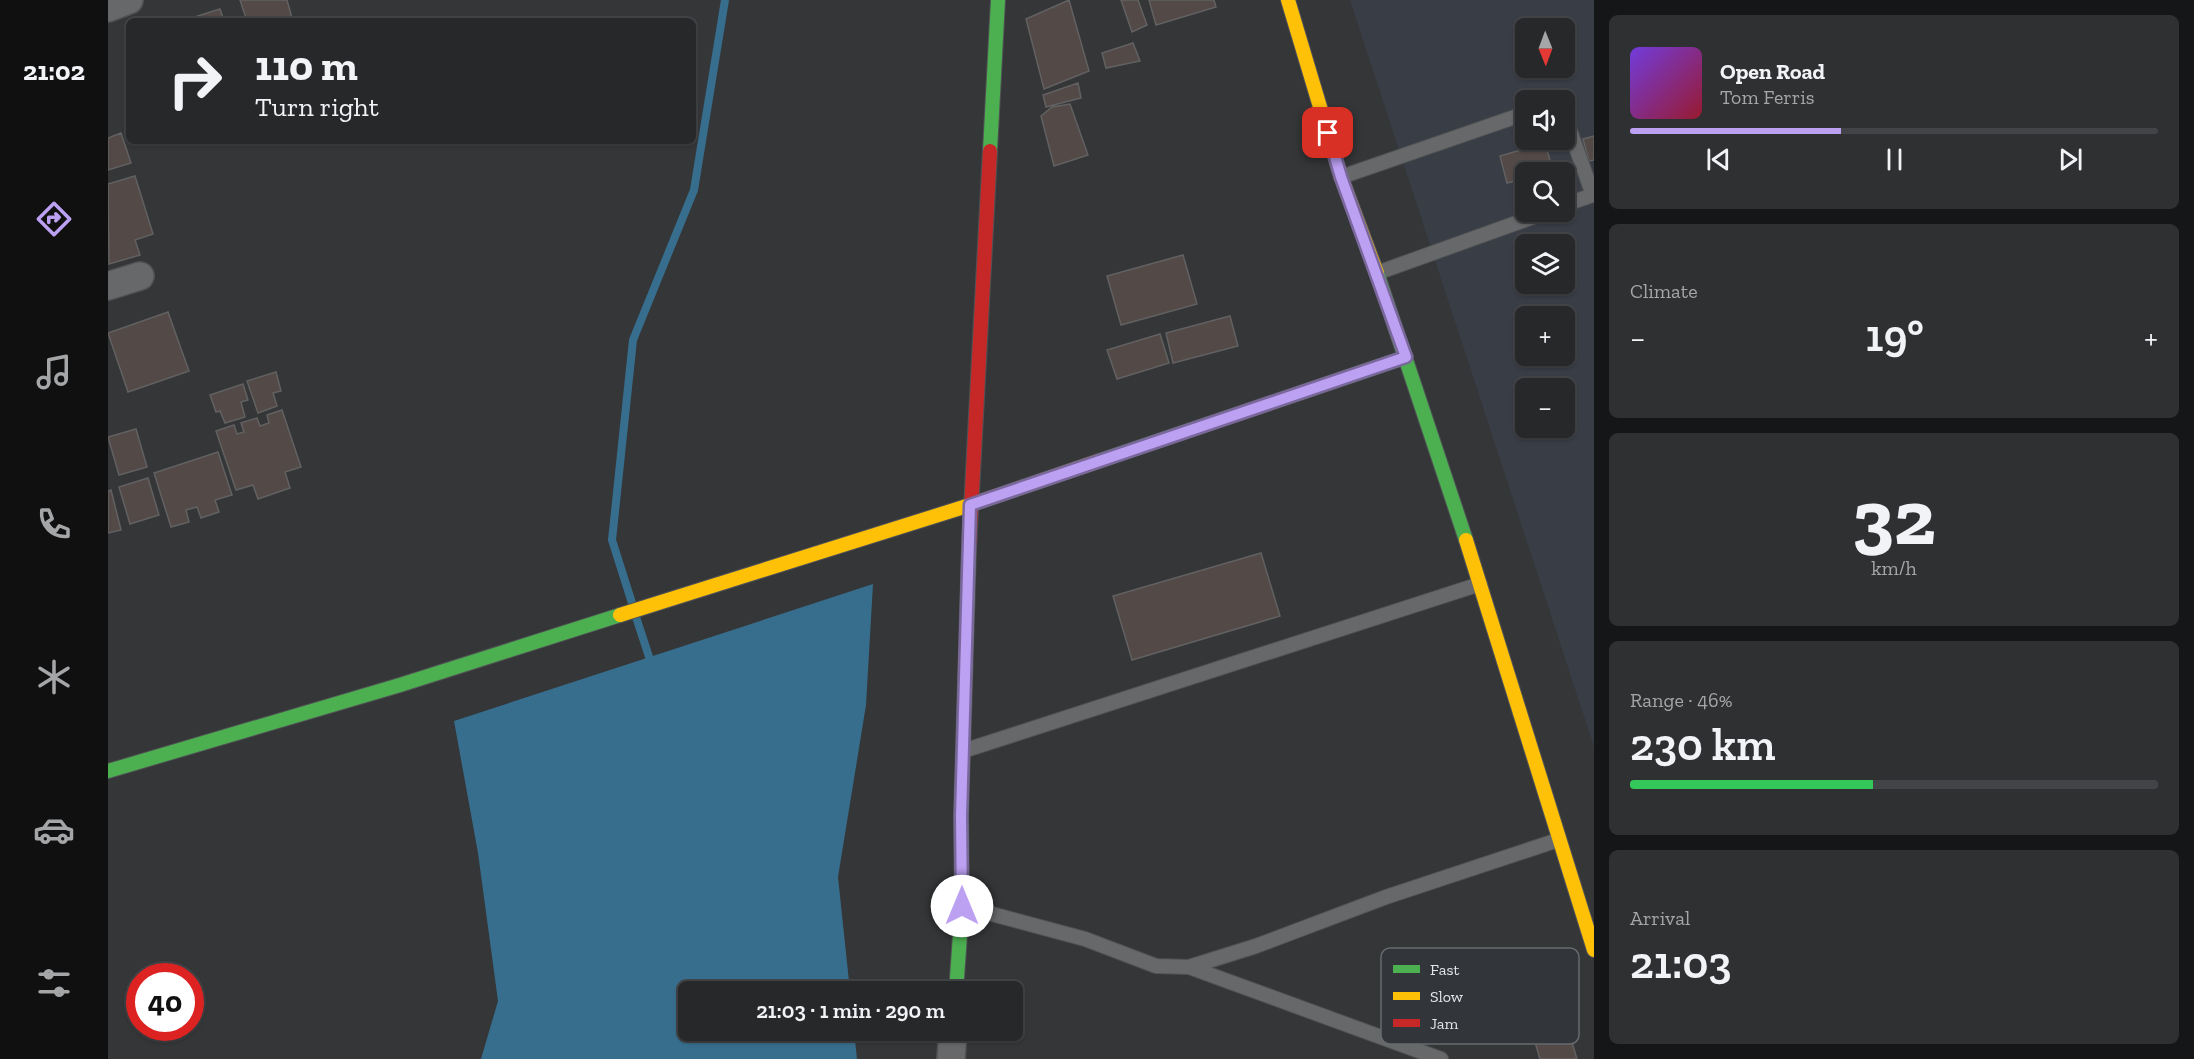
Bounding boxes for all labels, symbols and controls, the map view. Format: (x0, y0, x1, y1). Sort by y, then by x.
north arrow (1515, 18, 1575, 78)
map controls (1515, 18, 1575, 438)
text: 110 m (255, 40, 358, 91)
icon: right (156, 42, 234, 120)
text: 21:02 (23, 55, 85, 87)
text: Open Road (1720, 58, 1825, 85)
text: Tom Ferris (1720, 85, 1815, 109)
button: sound (1515, 90, 1575, 150)
text: Turn right (255, 91, 379, 123)
pin (1302, 107, 1353, 158)
icon: arrive (1311, 116, 1344, 149)
icon: previous (1702, 143, 1735, 176)
icon: pause (1878, 143, 1911, 176)
icon: next (2054, 143, 2087, 176)
button: search (1515, 162, 1575, 222)
icon: directions (33, 198, 75, 240)
button: layers (1515, 234, 1575, 294)
text: Climate (1630, 279, 1698, 303)
button: + (1515, 306, 1575, 366)
text: 19° (1866, 309, 1924, 363)
text: − (1630, 318, 1645, 357)
text: + (2144, 318, 2158, 357)
icon: music (33, 351, 75, 393)
button: − (1515, 378, 1575, 438)
text: 32 (1852, 470, 1936, 564)
icon: phone (33, 503, 75, 545)
text: km/h (1871, 556, 1917, 580)
icon: climate (33, 656, 75, 698)
text: Range · 46% (1630, 688, 1732, 712)
text: 230 km (1630, 718, 1776, 772)
icon: car (33, 809, 75, 851)
position arrow (930, 874, 994, 938)
text: Arrival (1630, 906, 1690, 930)
text: 21:03 (1630, 936, 1732, 990)
legend (1381, 948, 1579, 1044)
text: Fast (1430, 960, 1459, 979)
icon: filters (33, 962, 75, 1004)
speed limit sign: 40 (126, 963, 204, 1041)
text: Slow (1430, 987, 1464, 1006)
text: 21:03 · 1 min · 290 m (756, 997, 945, 1024)
text: Jam (1430, 1014, 1459, 1033)

